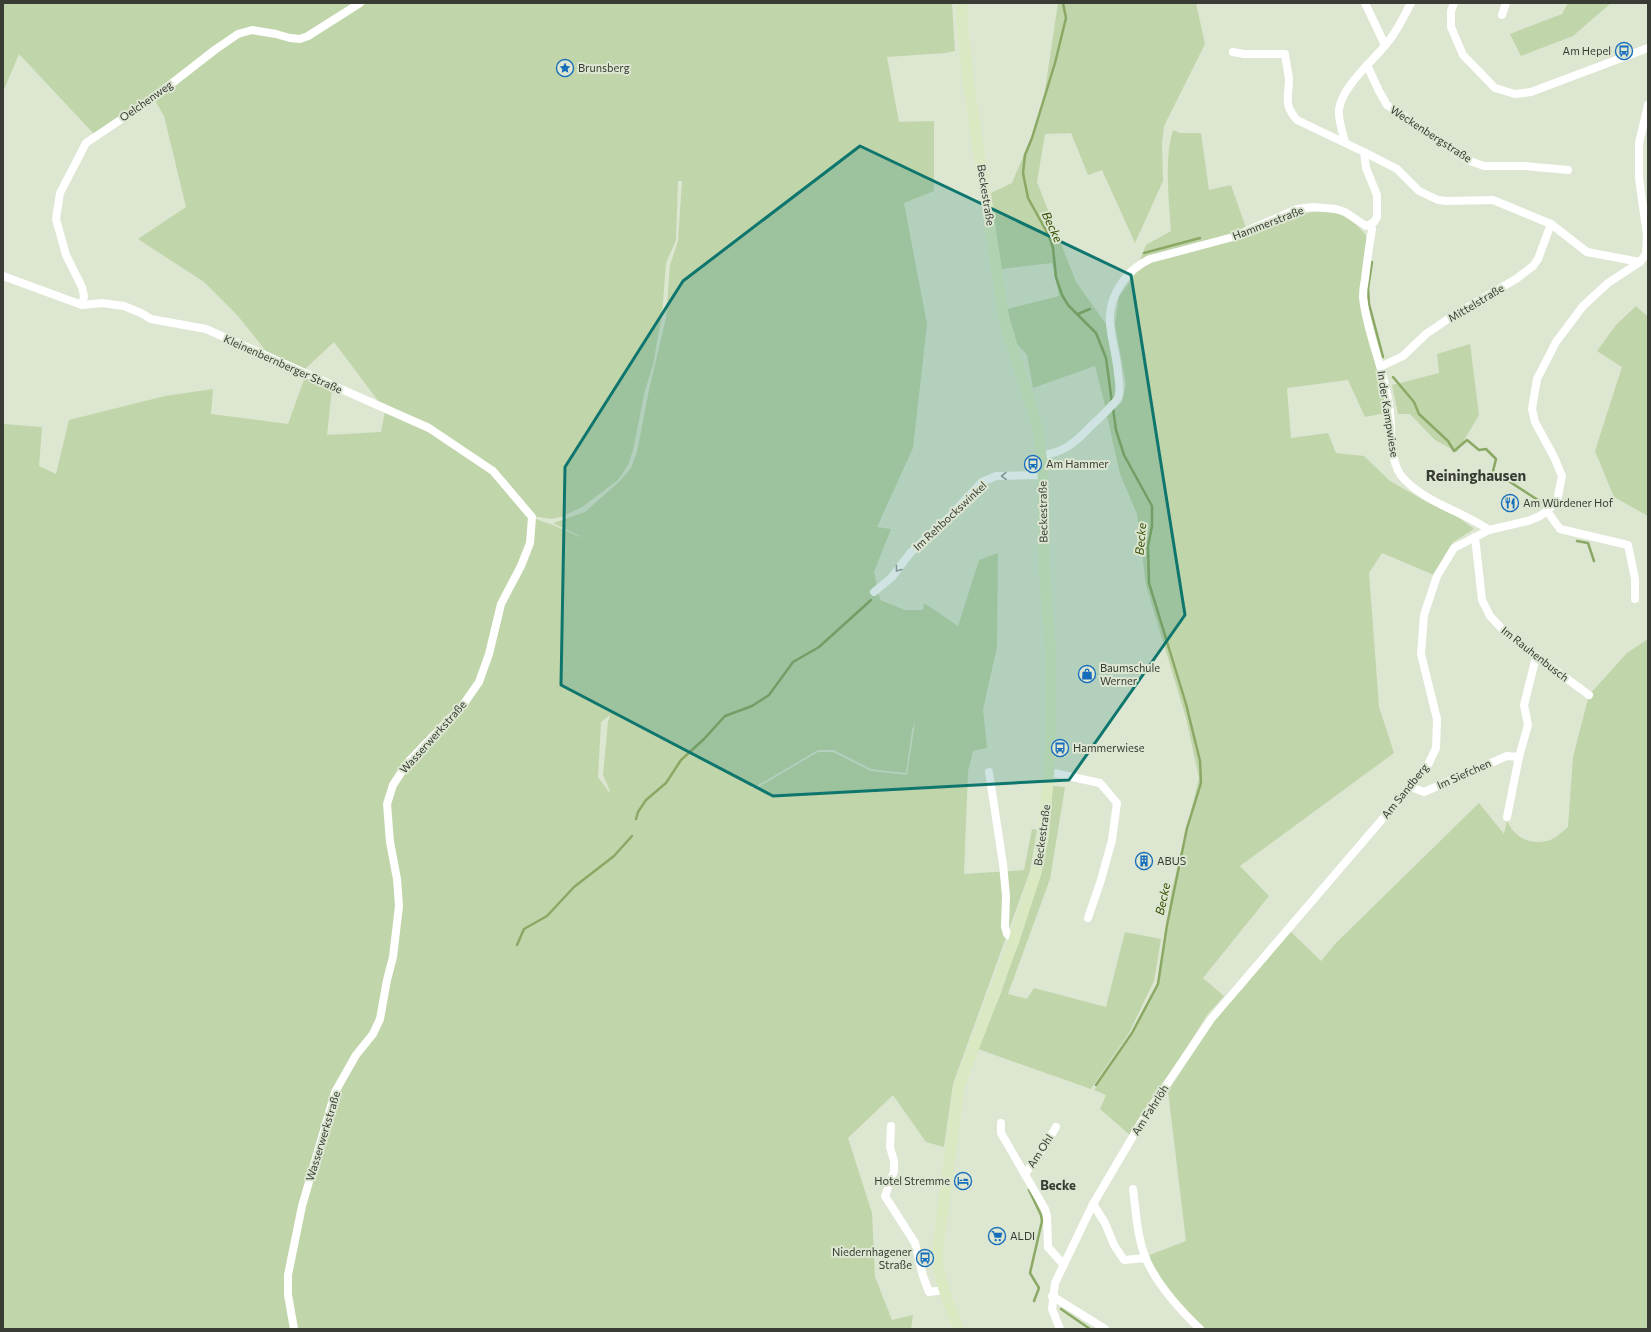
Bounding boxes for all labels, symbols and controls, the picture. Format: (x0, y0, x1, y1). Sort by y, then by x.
bus stop icon: Am Hepel (1614, 41, 1634, 61)
place label: Am Hepel (1563, 44, 1611, 57)
place icon: Brunsberg (555, 58, 575, 78)
place label: Brunsberg (578, 61, 630, 74)
street label: Oelchenweg (117, 78, 175, 124)
street label: Weckenbergstraße (1388, 102, 1474, 165)
street label: Beckestraße (975, 163, 998, 227)
street label: Hammerstraße (1230, 203, 1305, 242)
water label: Becke (1040, 209, 1066, 245)
street label: Mittelstraße (1445, 281, 1506, 324)
street label: Kleinenbernberger Straße (222, 331, 345, 396)
street label: In der Kampwiese (1375, 370, 1402, 458)
bus stop icon: Am Hammer (1023, 454, 1043, 474)
place label: Am Hammer (1046, 457, 1109, 470)
district label: Reininghausen (1426, 466, 1526, 484)
one-way arrow (1001, 472, 1007, 480)
street label: Im Rehbockswinkel (910, 478, 989, 553)
street label: Beckestraße (1035, 481, 1050, 543)
restaurant icon: Am Würdener Hof (1500, 493, 1520, 513)
place label: Am Würdener Hof (1523, 496, 1614, 509)
water label: Becke (1132, 521, 1148, 556)
one-way arrow (896, 564, 903, 571)
street label: Im Rauhenbusch (1499, 623, 1572, 684)
place label: Baumschule Werner (1100, 661, 1160, 687)
shop icon: Baumschule Werner (1077, 664, 1097, 684)
street label: Wasserwerkstraße (397, 697, 469, 776)
bus stop icon: Hammerwiese (1050, 738, 1070, 758)
place label: Hammerwiese (1073, 741, 1145, 754)
street label: Im Siefchen (1435, 756, 1493, 791)
street label: Am Sandberg (1379, 761, 1431, 821)
street label: Beckestraße (1031, 803, 1052, 866)
building icon: ABUS (1134, 851, 1154, 871)
place label: ABUS (1157, 854, 1186, 867)
water label: Becke (1152, 881, 1172, 916)
street label: Am Fahrlöh (1128, 1082, 1171, 1137)
street label: Wasserwerkstraße (303, 1089, 342, 1182)
street label: Am Ohl (1024, 1132, 1055, 1170)
hotel icon: Hotel Stremme (953, 1171, 973, 1191)
place label: Hotel Stremme (874, 1174, 950, 1187)
district label: Becke (1040, 1177, 1076, 1193)
supermarket icon: ALDI (987, 1226, 1007, 1246)
place label: ALDI (1010, 1229, 1035, 1242)
place label: Niedernhagener Straße (832, 1245, 913, 1271)
bus stop icon: Niedernhagener Straße (915, 1248, 935, 1268)

